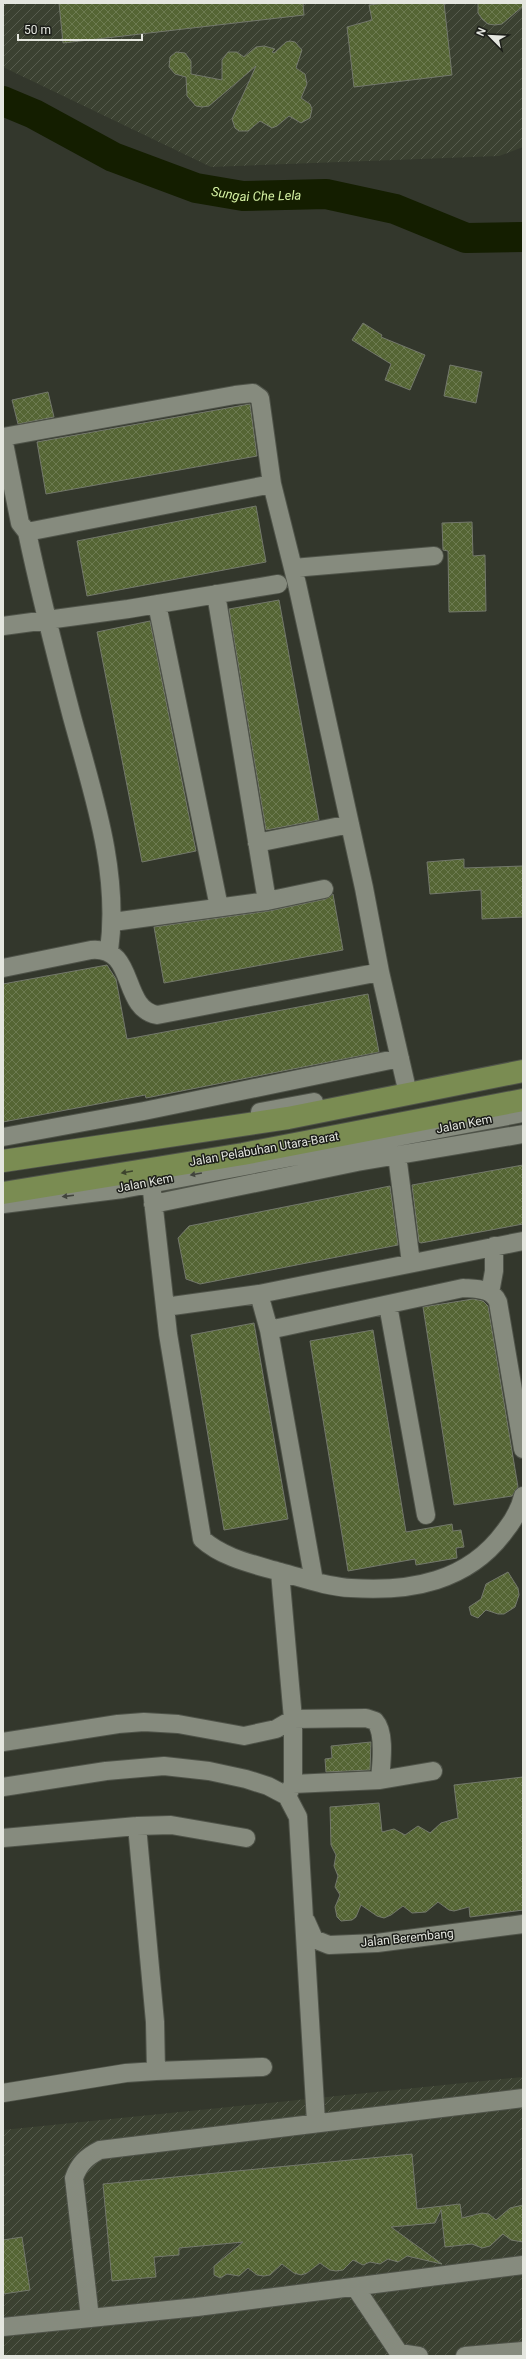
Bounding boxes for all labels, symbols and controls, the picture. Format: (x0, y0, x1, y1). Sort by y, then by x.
scale bar (18, 16, 142, 42)
north arrow (470, 16, 510, 56)
text: 50 m (24, 23, 51, 37)
text: N (474, 26, 489, 38)
water label: Sungai Che Lela (210, 184, 302, 204)
street label: Jalan Kem (435, 1112, 493, 1136)
street label: Jalan Pelabuhan Utara-Barat (188, 1129, 340, 1169)
one-way arrow (121, 1169, 133, 1175)
street label: Jalan Kem (116, 1171, 174, 1195)
one-way arrow (189, 1171, 202, 1177)
one-way arrow (62, 1193, 74, 1199)
street label: Jalan Berembang (360, 1926, 454, 1950)

